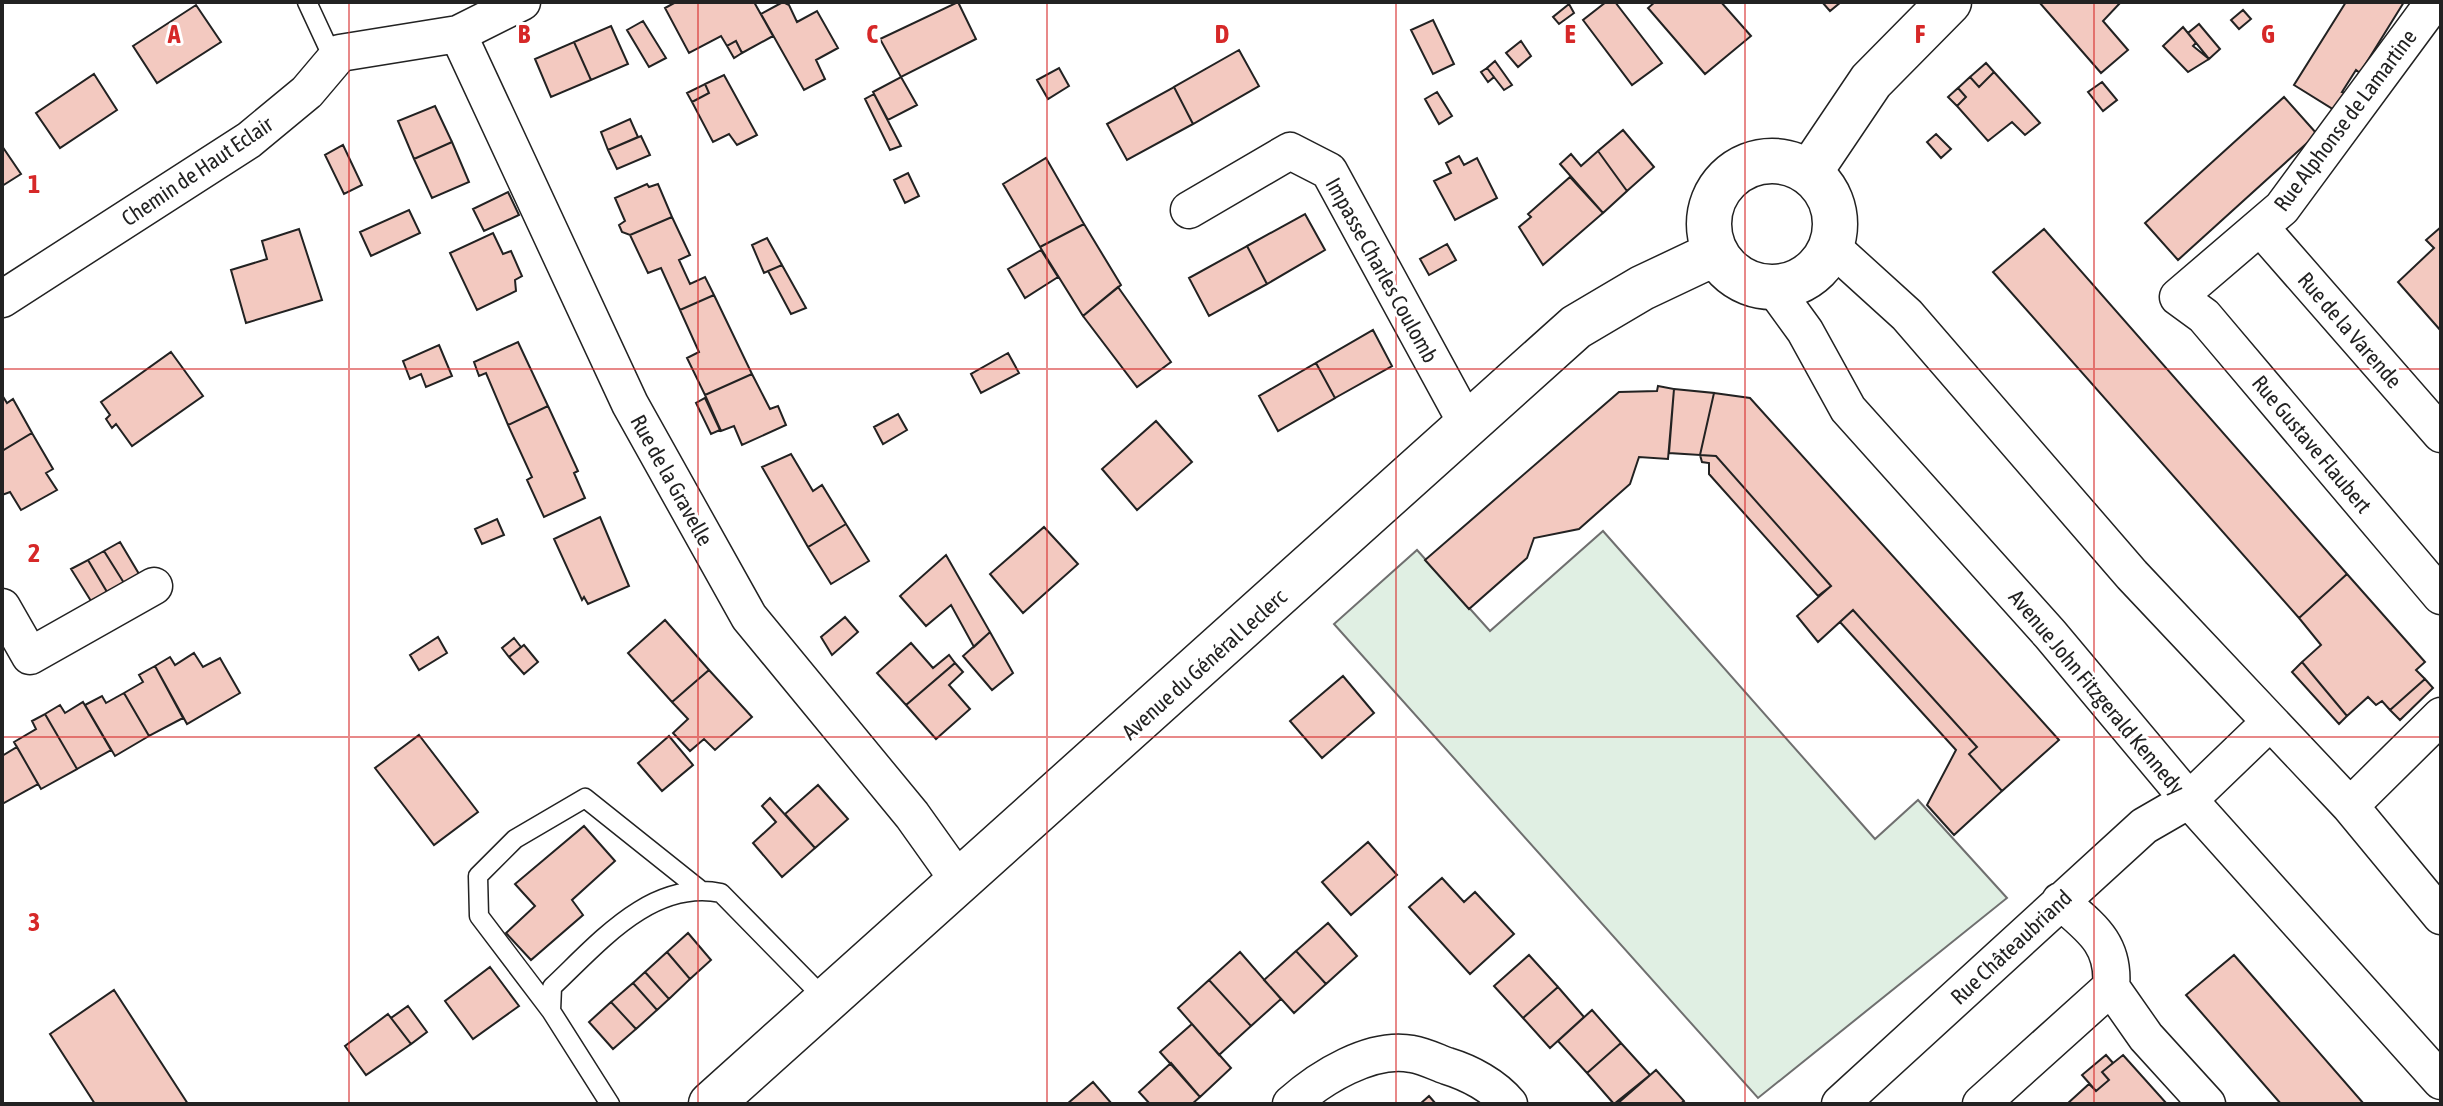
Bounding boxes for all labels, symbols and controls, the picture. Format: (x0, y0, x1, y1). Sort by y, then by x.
text: A (167, 19, 181, 49)
text: B (518, 19, 531, 49)
text: C (866, 19, 878, 49)
text: D (1215, 19, 1229, 49)
text: E (1564, 19, 1576, 49)
text: F (1915, 19, 1926, 49)
text: G (2261, 19, 2275, 49)
street label: Rue Alphonse de Lamartine (2268, 24, 2422, 216)
street label: Chemin de Haut Eclair (116, 111, 278, 231)
text: 1 (28, 169, 40, 199)
street label: Impasse Charles Coulomb (1320, 173, 1444, 367)
street label: Rue de la Varende (2293, 267, 2407, 393)
street label: Rue Gustave Flaubert (2247, 370, 2377, 518)
street label: Rue de la Gravelle (625, 410, 719, 550)
text: 2 (28, 538, 40, 568)
street label: Avenue du Général Leclerc (1116, 583, 1292, 745)
street label: Avenue John Fitzgerald Kennedy (2004, 584, 2190, 800)
street label: Rue Châteaubriand (1945, 884, 2077, 1010)
text: 3 (28, 907, 40, 937)

